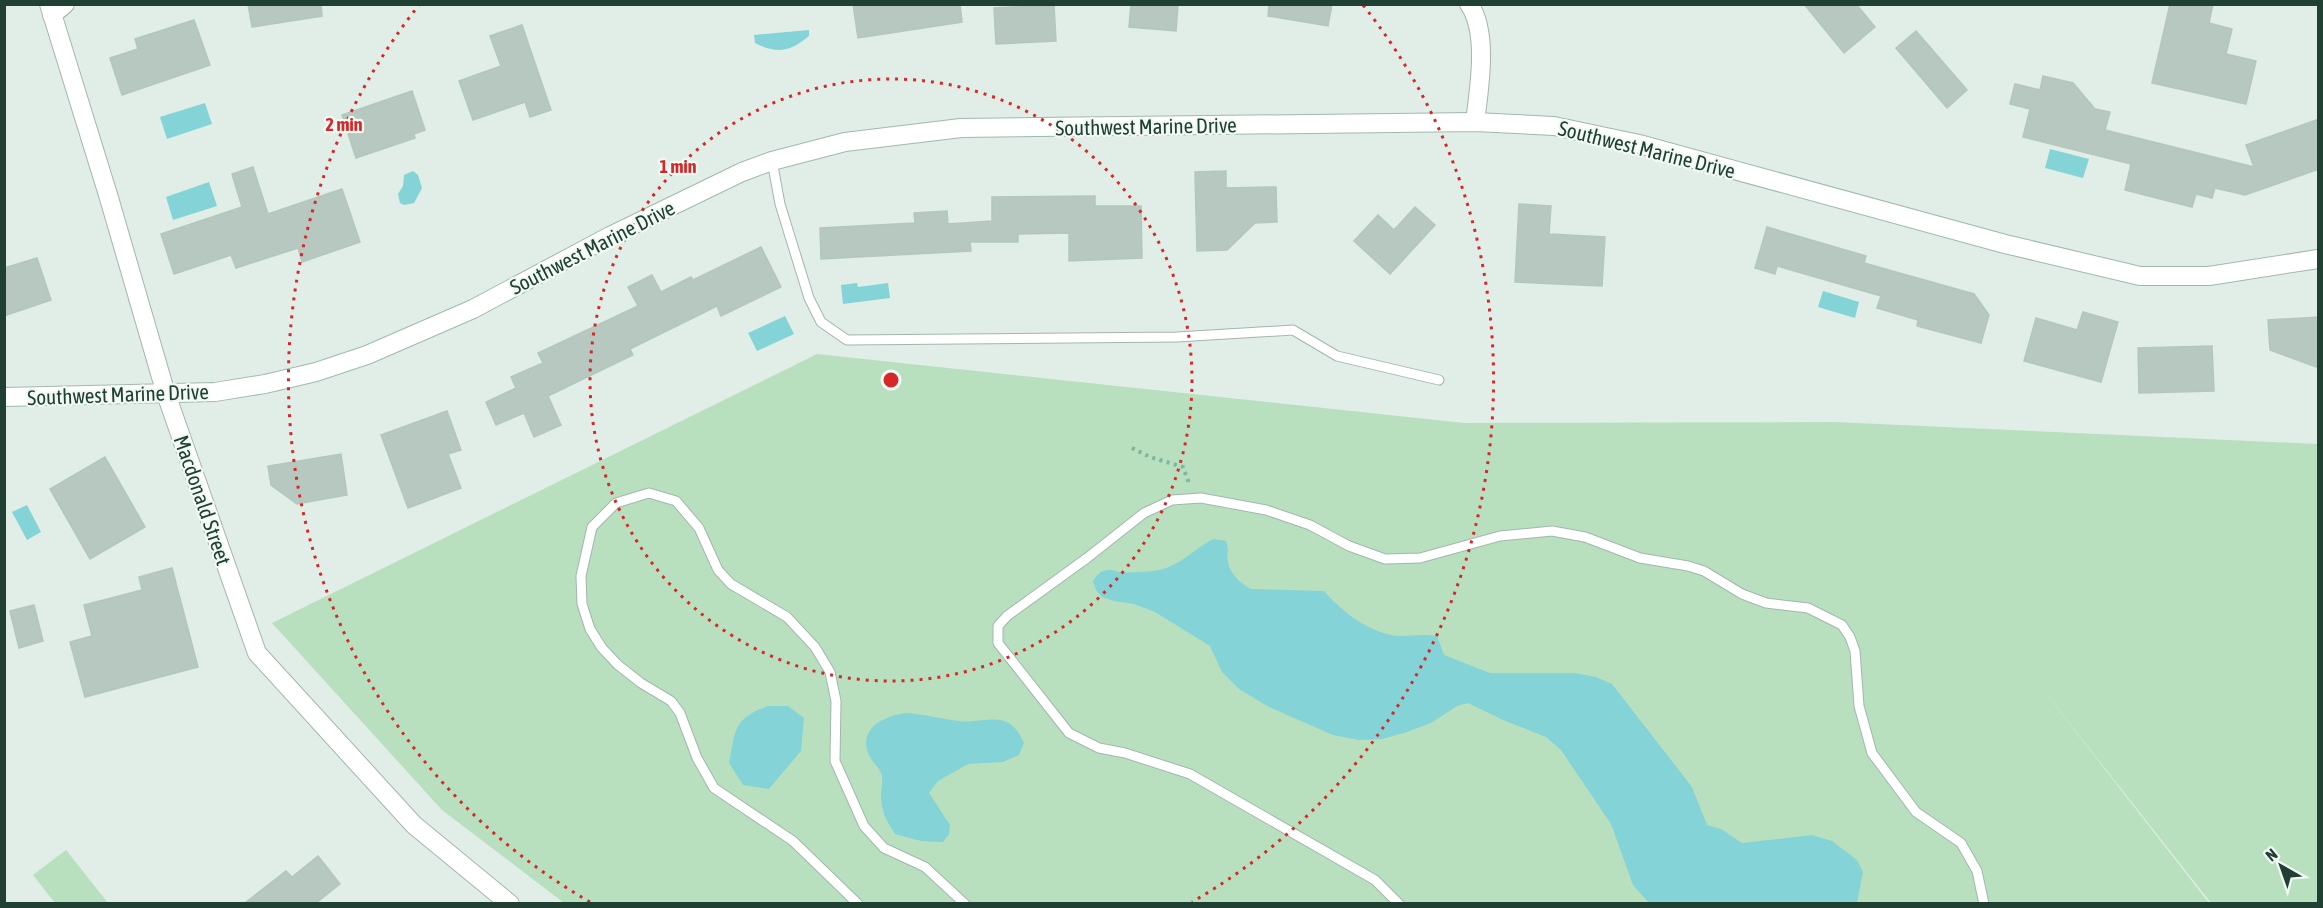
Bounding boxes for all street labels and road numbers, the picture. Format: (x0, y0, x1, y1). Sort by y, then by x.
street label: Southwest Marine Drive (1055, 112, 1237, 140)
street label: Southwest Marine Drive (1556, 115, 1738, 183)
street label: Southwest Marine Drive (506, 195, 678, 299)
street label: Southwest Marine Drive (27, 379, 209, 409)
street label: Macdonald Street (170, 432, 236, 568)

